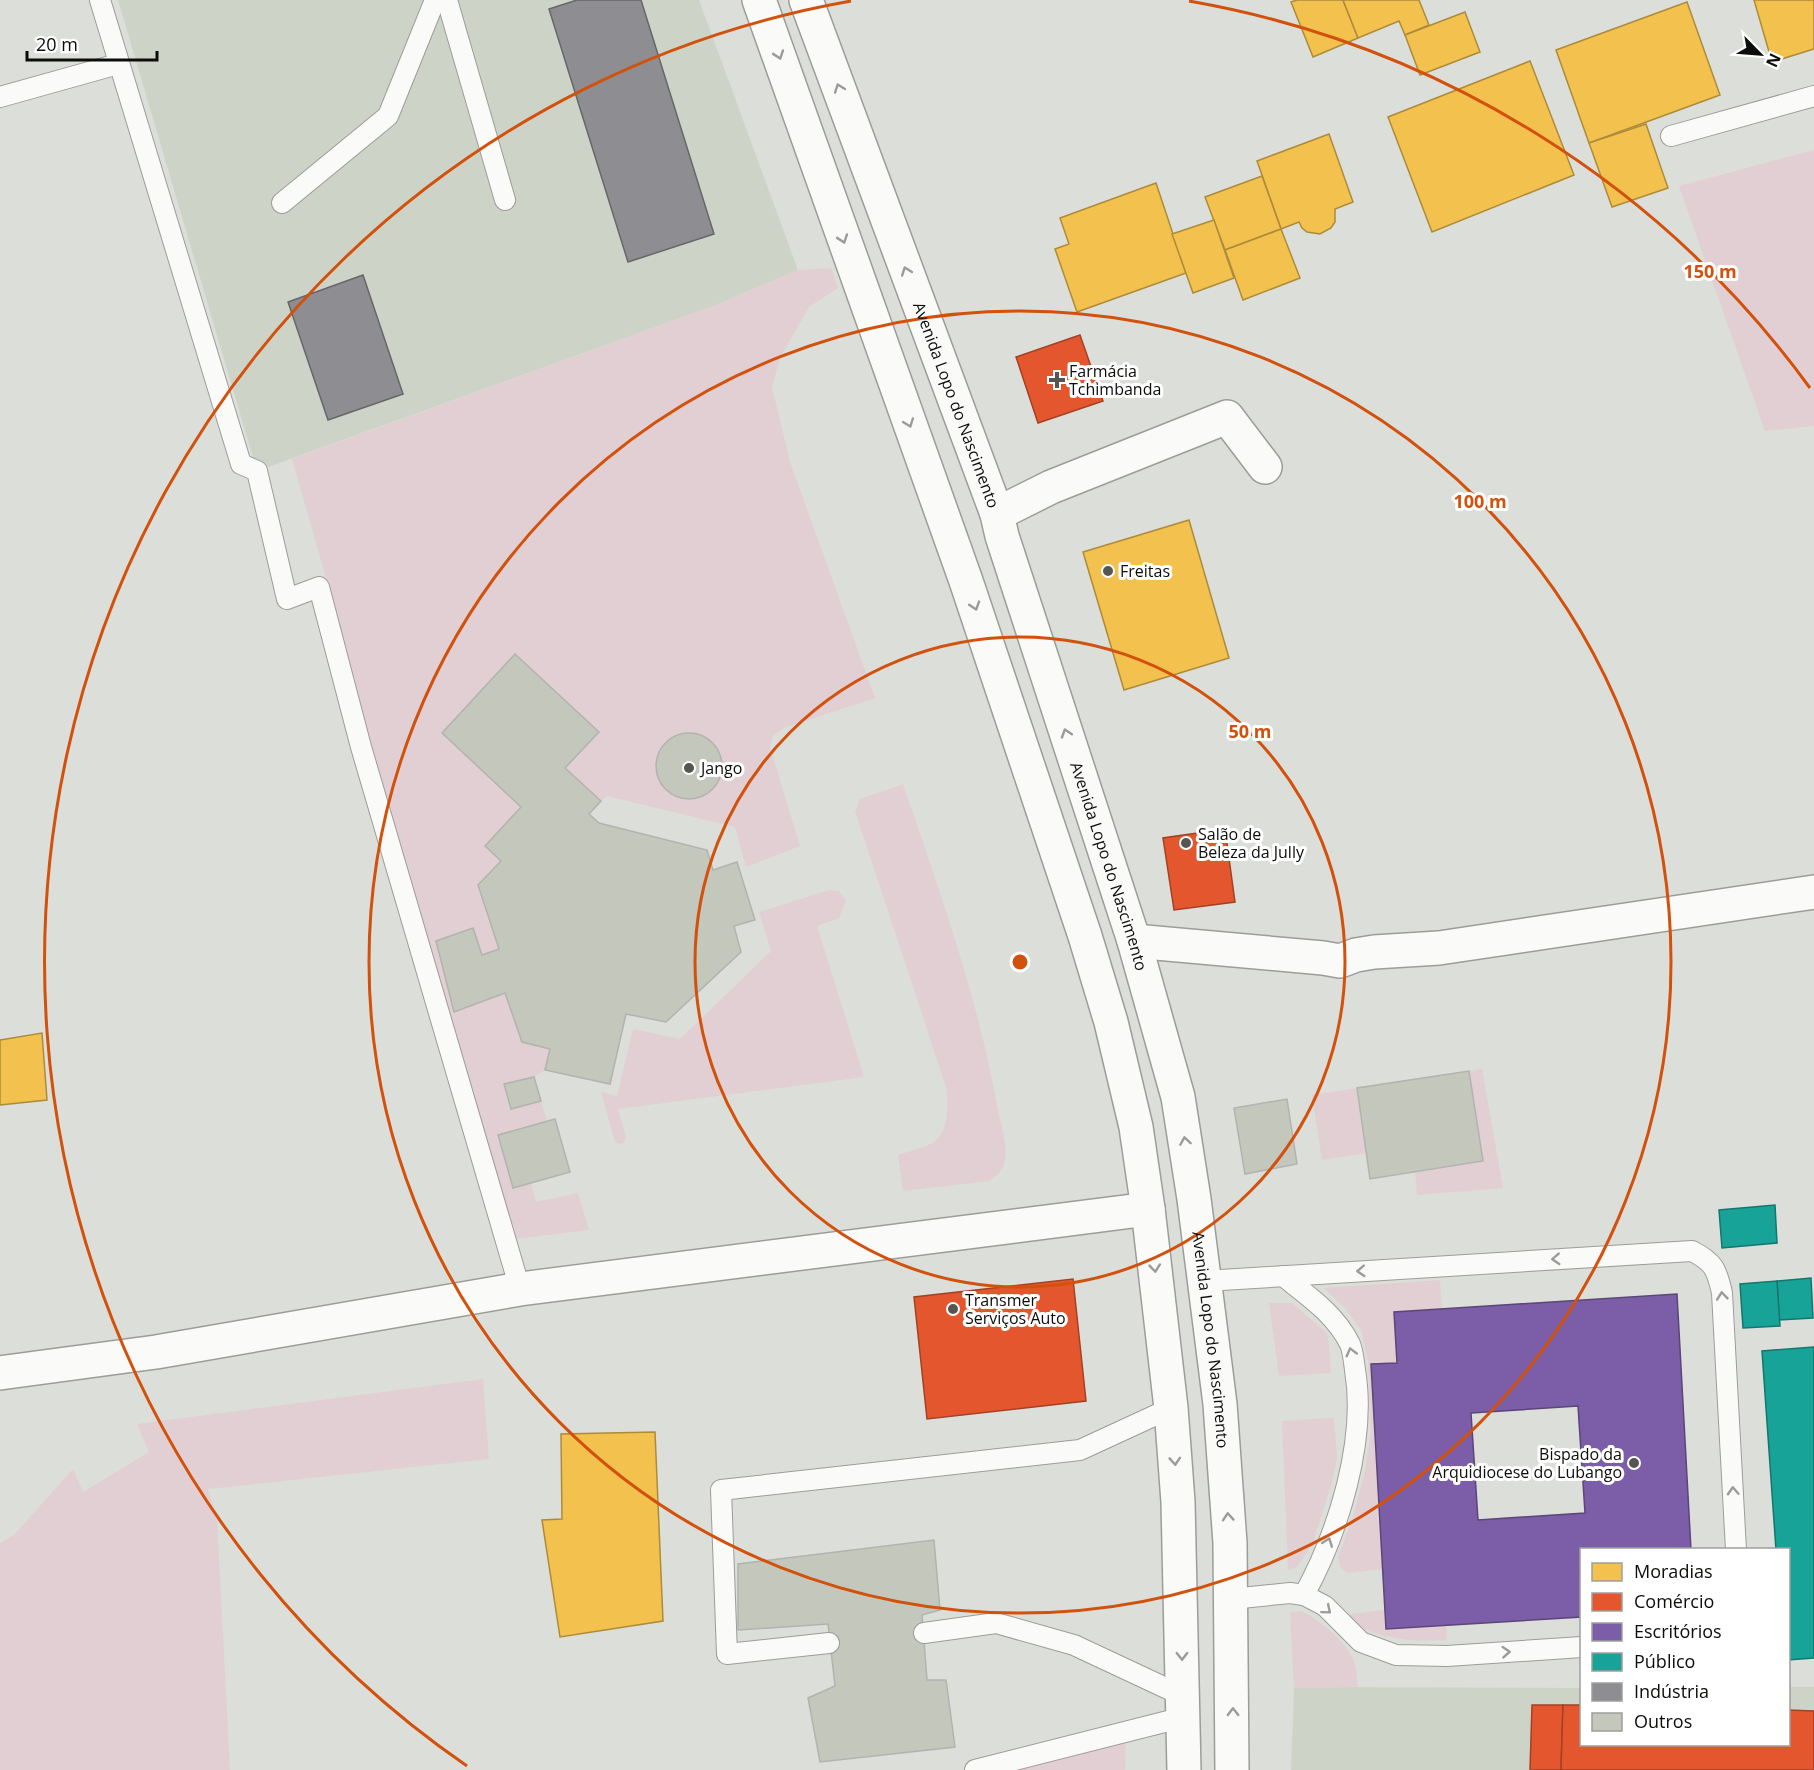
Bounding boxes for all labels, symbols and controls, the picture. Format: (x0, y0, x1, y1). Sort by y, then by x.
scale bar (27, 24, 158, 62)
north arrow (1730, 24, 1790, 84)
text: 20 m (36, 32, 78, 56)
one-way arrow (771, 49, 784, 60)
text: N (1761, 50, 1786, 71)
one-way arrow (833, 83, 846, 94)
one-way arrow (836, 233, 849, 244)
text: 150 m (1683, 259, 1737, 283)
one-way arrow (901, 266, 913, 277)
street label: Avenida Lopo do Nascimento (908, 299, 1005, 511)
place label: Farmácia Tchimbanda (1069, 360, 1161, 400)
marker: Farmácia Tchimbanda (1050, 373, 1064, 387)
one-way arrow (902, 417, 915, 428)
text: 100 m (1453, 489, 1507, 513)
place label: Freitas (1120, 560, 1170, 582)
marker: Freitas (1101, 564, 1115, 578)
one-way arrow (968, 600, 980, 611)
text: 50 m (1229, 719, 1271, 743)
one-way arrow (1061, 728, 1074, 739)
place label: Jango (699, 757, 742, 779)
street label: Avenida Lopo do Nascimento (1065, 759, 1153, 973)
marker: Jango (682, 761, 696, 775)
place label: Salão de Beleza da Jully (1198, 823, 1305, 863)
marker: Salão de Beleza da Jully (1179, 836, 1193, 850)
centre of rings (1010, 952, 1030, 972)
one-way arrow (1180, 1137, 1192, 1146)
street label: Avenida Lopo do Nascimento (1187, 1230, 1234, 1449)
one-way arrow (1551, 1253, 1560, 1266)
one-way arrow (1148, 1263, 1161, 1272)
one-way arrow (1357, 1264, 1366, 1277)
place label: Transmer Serviços Auto (965, 1289, 1066, 1329)
one-way arrow (1716, 1292, 1729, 1301)
marker: Transmer Serviços Auto (946, 1302, 960, 1316)
one-way arrow (1346, 1347, 1358, 1357)
place label: Bispado da Arquidiocese do Lubango (1432, 1443, 1622, 1483)
marker: Bispado da Arquidiocese do Lubango (1627, 1456, 1641, 1470)
one-way arrow (1168, 1457, 1181, 1466)
one-way arrow (1726, 1487, 1739, 1496)
one-way arrow (1222, 1512, 1235, 1521)
one-way arrow (1321, 1537, 1334, 1548)
legend (1580, 1548, 1790, 1746)
text: Moradias (1634, 1559, 1713, 1583)
text: Comércio (1634, 1589, 1714, 1613)
one-way arrow (1320, 1602, 1331, 1613)
text: Escritórios (1634, 1619, 1722, 1643)
one-way arrow (1502, 1646, 1511, 1659)
text: Público (1634, 1649, 1695, 1673)
one-way arrow (1176, 1652, 1188, 1661)
text: Indústria (1634, 1679, 1709, 1703)
one-way arrow (1227, 1707, 1239, 1716)
text: Outros (1634, 1709, 1692, 1733)

